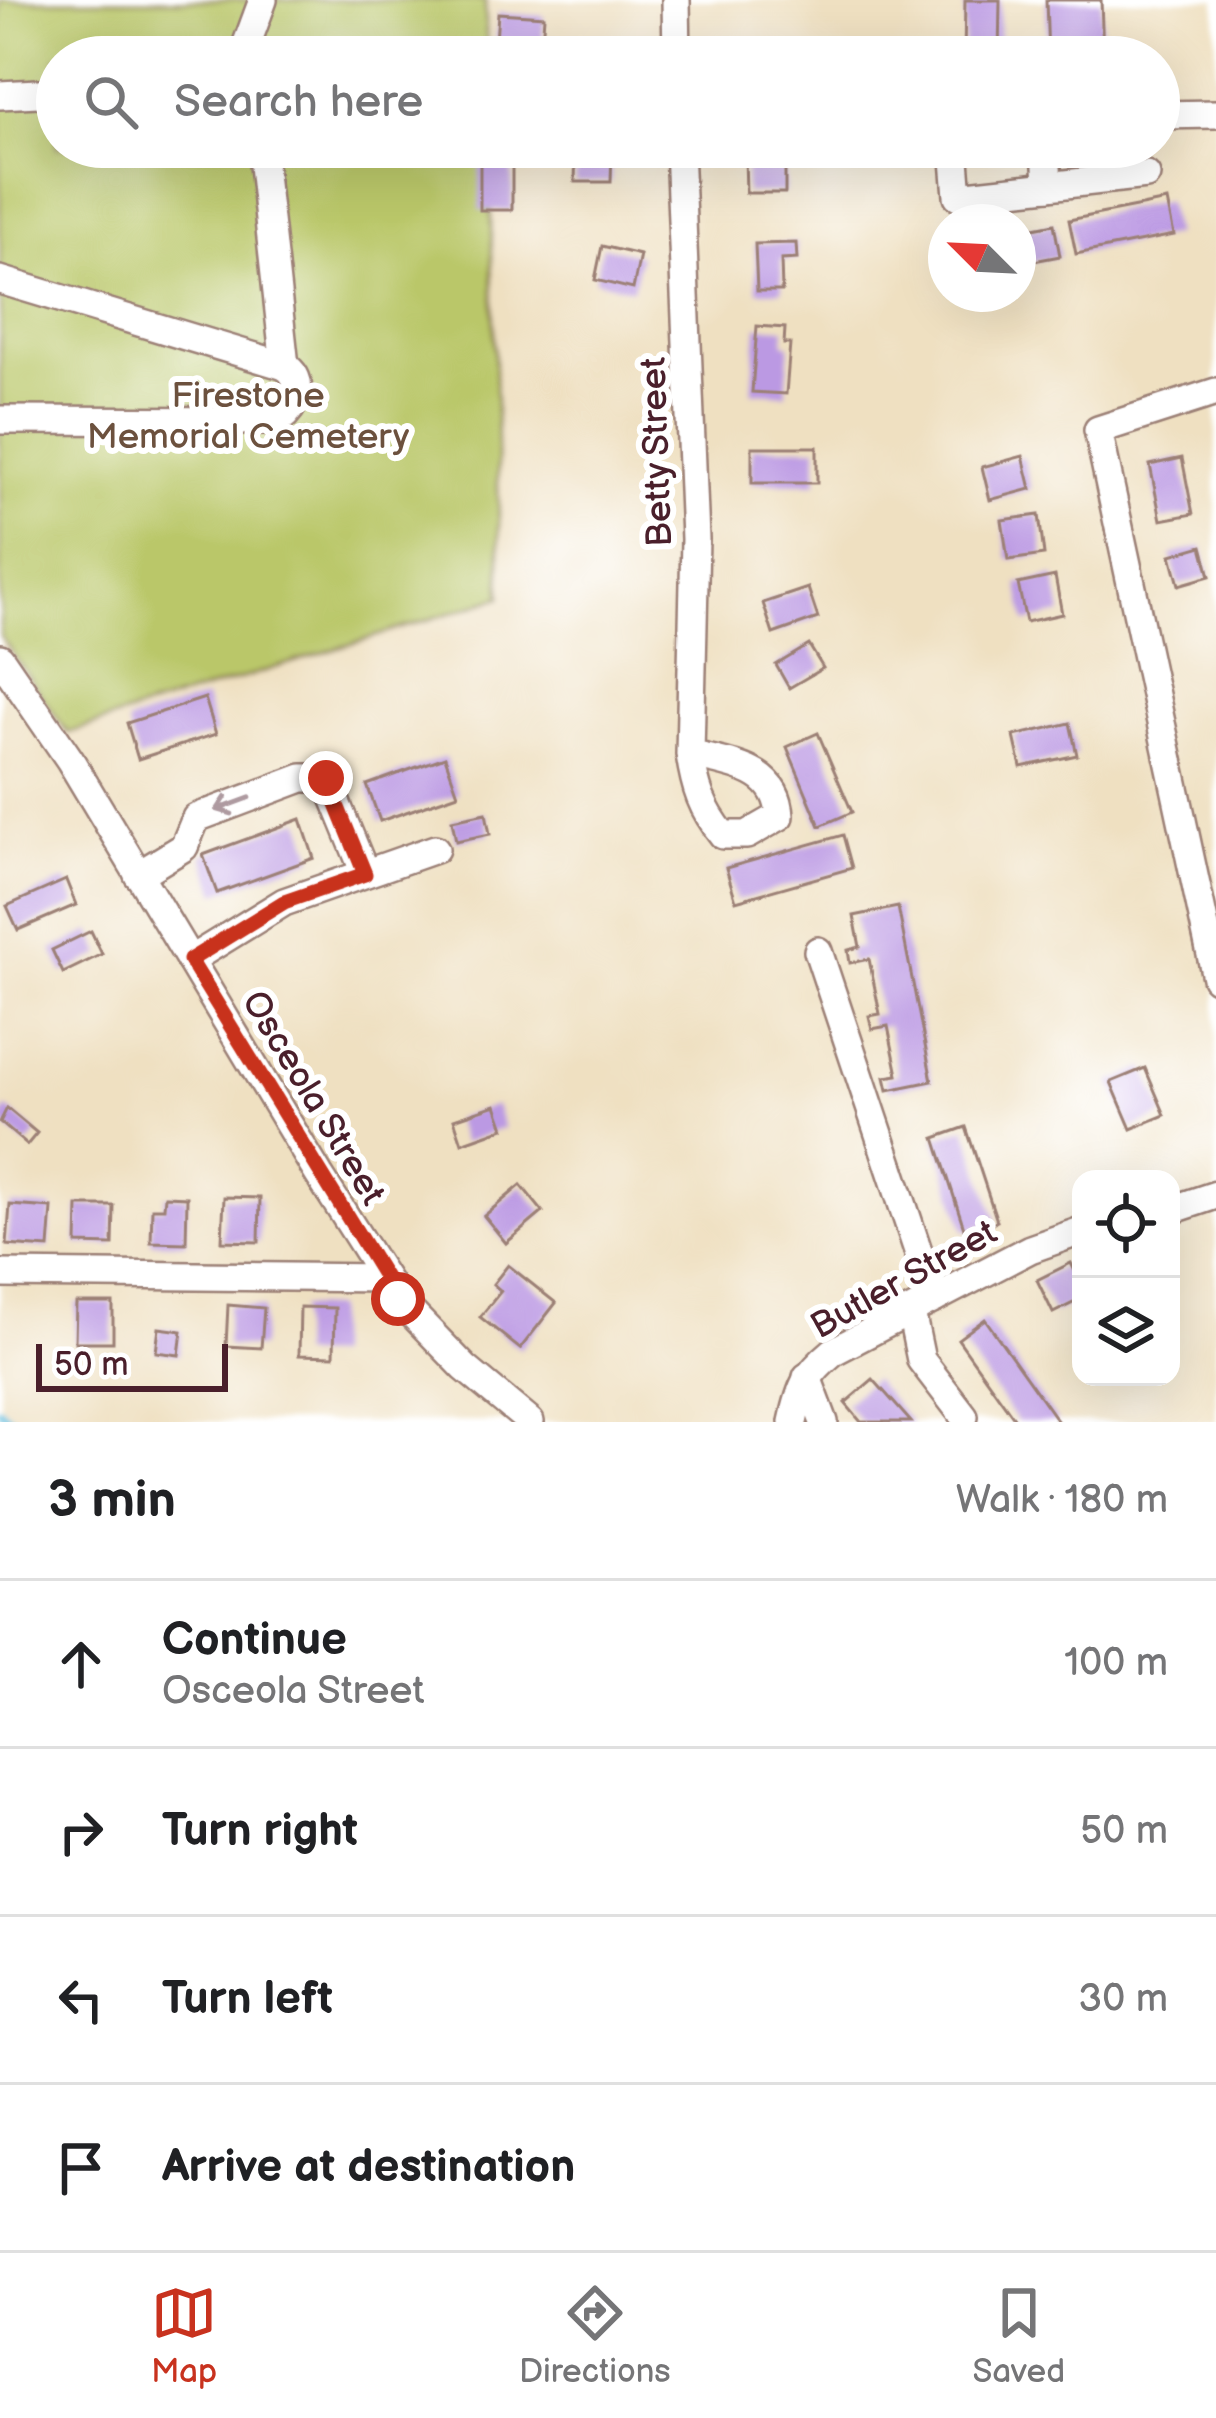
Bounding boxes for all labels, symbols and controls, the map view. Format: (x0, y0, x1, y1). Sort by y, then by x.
search box (36, 36, 1180, 168)
icon: search (78, 69, 144, 135)
text: Search here (174, 75, 423, 130)
north arrow (928, 204, 1036, 312)
street label: Betty Street (633, 356, 682, 548)
park label: Firestone Memorial Cemetery (87, 375, 410, 459)
route end (299, 751, 353, 805)
one-way arrow (215, 795, 252, 816)
street label: Osceola Street (232, 983, 394, 1213)
map controls (1072, 1170, 1180, 1386)
button: locate (1072, 1170, 1180, 1278)
street label: Butler Street (804, 1212, 1005, 1349)
route start (371, 1272, 425, 1326)
button: layers (1072, 1278, 1180, 1386)
scale bar (36, 1338, 228, 1391)
text: 50 m (54, 1345, 129, 1385)
text: 3 min (48, 1470, 176, 1531)
text: Walk · 180 m (956, 1477, 1168, 1524)
text: Continue (162, 1613, 347, 1668)
icon: ahead (48, 1631, 114, 1697)
text: 100 m (1064, 1640, 1168, 1687)
text: Osceola Street (162, 1668, 424, 1715)
icon: right (48, 1799, 114, 1865)
text: Turn right (162, 1804, 358, 1859)
text: 50 m (1080, 1808, 1168, 1855)
icon: left (48, 1967, 114, 2033)
text: Turn left (162, 1972, 333, 2027)
text: 30 m (1078, 1976, 1168, 2023)
icon: arrive (48, 2135, 114, 2201)
text: Arrive at destination (162, 2140, 575, 2195)
tab: Map (151, 2280, 217, 2392)
tab: Directions (519, 2280, 671, 2392)
tab: Saved (972, 2280, 1065, 2392)

